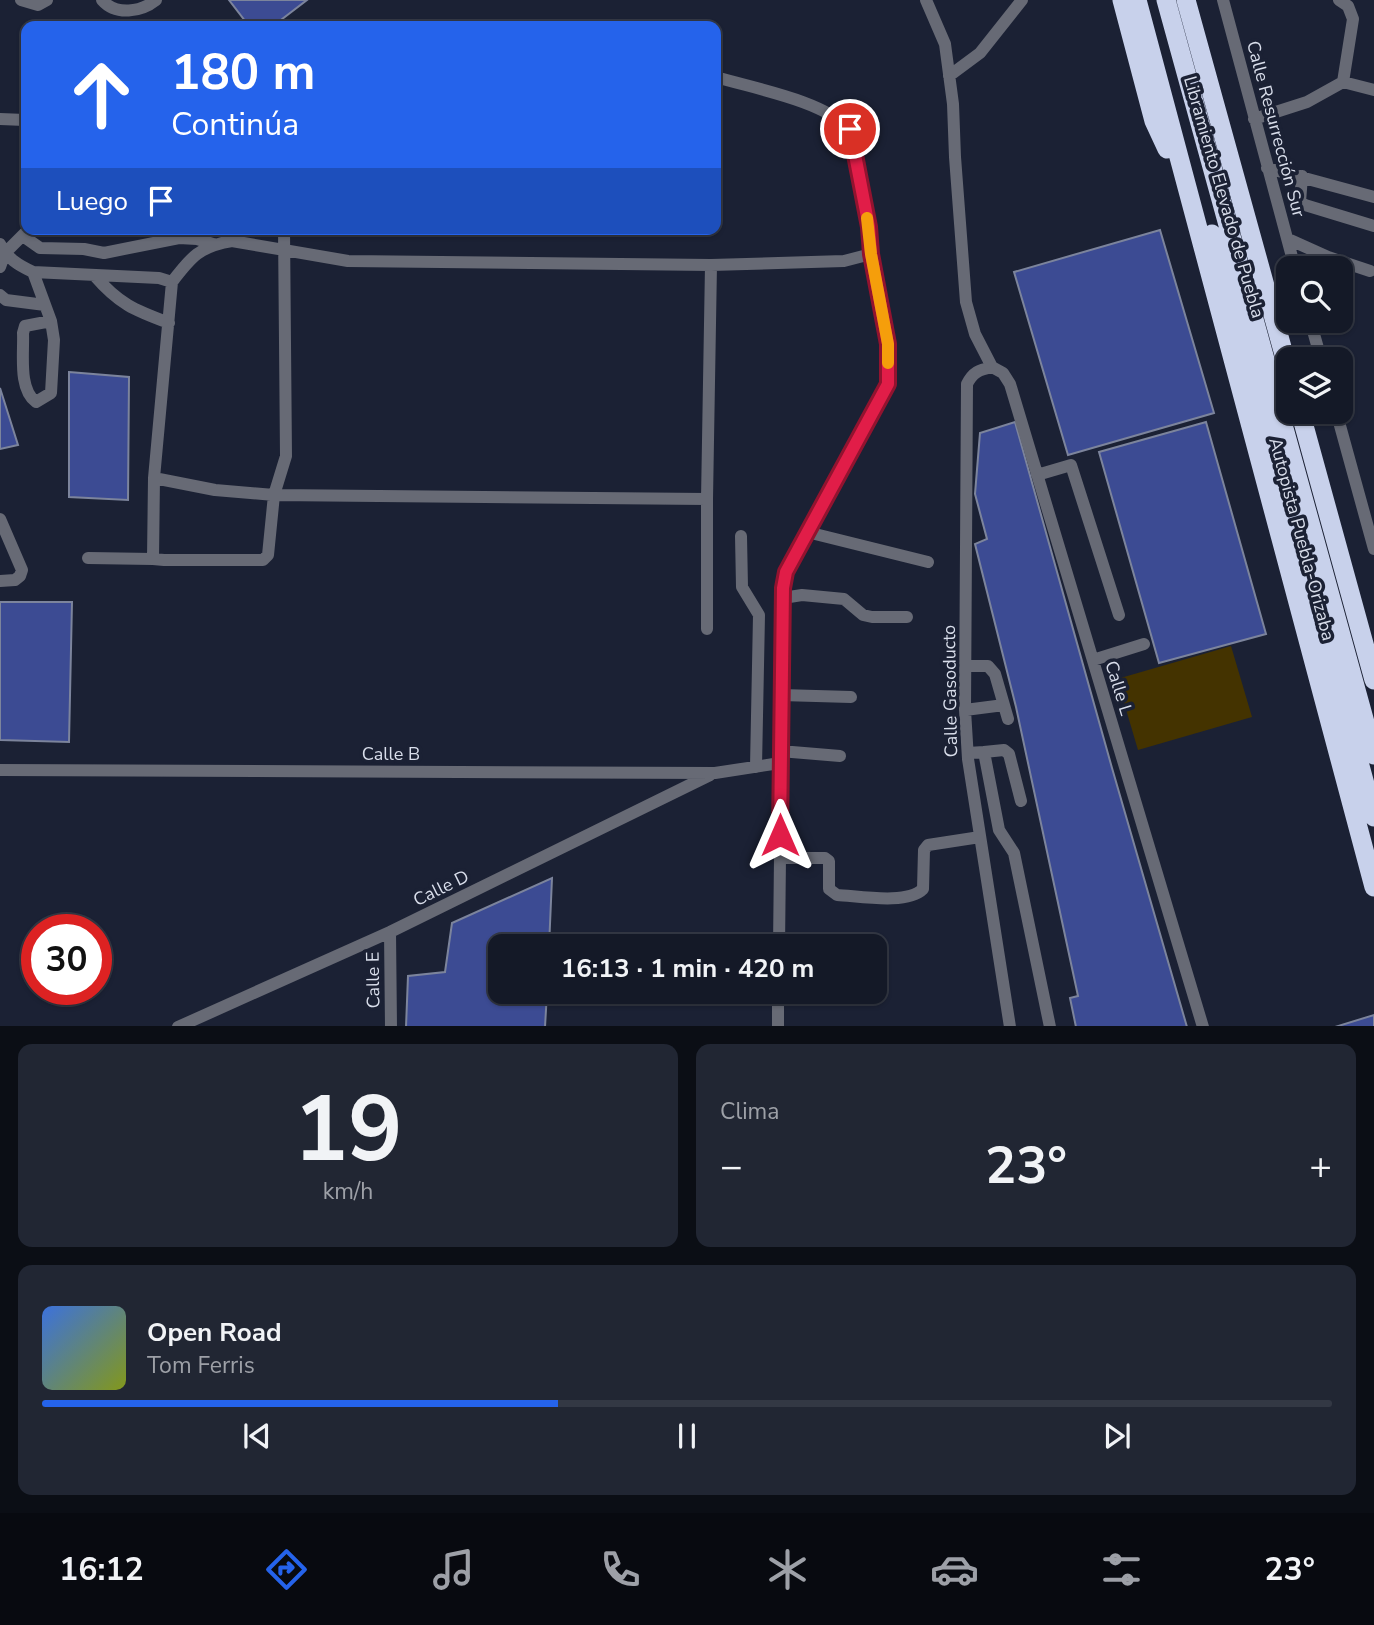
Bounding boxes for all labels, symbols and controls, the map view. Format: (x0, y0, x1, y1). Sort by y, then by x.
street label: Calle Resurrección Sur (1241, 38, 1311, 220)
text: 180 m (171, 39, 315, 106)
icon: ahead (56, 49, 147, 140)
street label: Libramiento Elevado de Puebla (1178, 73, 1270, 321)
pin (820, 99, 880, 159)
text: Continúa (171, 103, 299, 146)
icon: arrive (831, 110, 869, 148)
icon: arrive (142, 182, 180, 220)
text: Luego (56, 184, 128, 219)
map controls (1276, 256, 1353, 424)
button: search (1276, 256, 1353, 333)
button: layers (1276, 347, 1353, 424)
street label: Autopista Puebla-Orizaba (1263, 435, 1341, 643)
street label: Calle Gasoducto (937, 625, 963, 757)
street label: Calle L (1099, 658, 1139, 718)
street label: Calle B (362, 742, 420, 766)
position arrow (743, 798, 817, 872)
street label: Calle D (409, 864, 473, 912)
speed limit sign: 30 (21, 914, 112, 1005)
street label: Calle E (361, 951, 385, 1009)
text: 16:13 · 1 min · 420 m (561, 951, 814, 986)
text: 19 (293, 1068, 403, 1192)
text: Clima (720, 1096, 780, 1127)
text: 23° (985, 1130, 1067, 1201)
text: − (720, 1141, 743, 1192)
text: + (1309, 1141, 1332, 1192)
text: km/h (323, 1176, 373, 1207)
text: Open Road (147, 1315, 282, 1350)
text: Tom Ferris (147, 1350, 255, 1381)
icon: previous (238, 1417, 276, 1455)
icon: pause (668, 1417, 706, 1455)
icon: next (1098, 1417, 1136, 1455)
icon: directions (262, 1545, 311, 1594)
icon: music (429, 1545, 478, 1594)
icon: phone (596, 1545, 645, 1594)
icon: climate (763, 1545, 812, 1594)
icon: car (930, 1545, 979, 1594)
icon: filters (1097, 1545, 1146, 1594)
text: 16:12 (59, 1548, 144, 1591)
text: 23° (1264, 1548, 1315, 1591)

